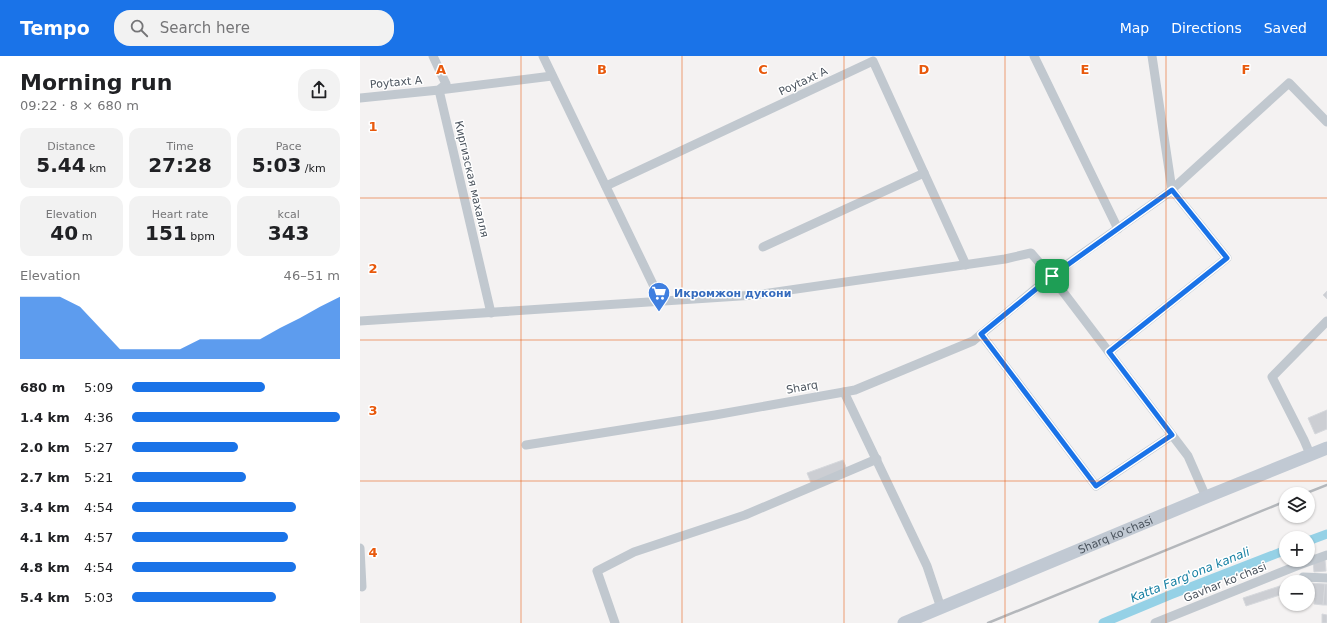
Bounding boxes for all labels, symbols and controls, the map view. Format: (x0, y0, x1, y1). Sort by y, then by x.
search box (114, 10, 394, 46)
text: Tempo (20, 17, 90, 39)
icon: search (128, 17, 150, 39)
text: Search here (160, 19, 250, 37)
text: Map (1120, 20, 1149, 36)
text: Directions (1171, 20, 1242, 36)
text: Saved (1264, 20, 1307, 36)
text: A (436, 62, 446, 77)
text: B (597, 62, 607, 77)
text: C (758, 62, 768, 77)
text: D (919, 62, 930, 77)
text: E (1081, 62, 1089, 77)
text: F (1242, 62, 1250, 77)
street label: Poytaxt A (777, 64, 830, 98)
button: share (298, 69, 340, 111)
text: Morning run (20, 70, 172, 95)
street label: Poytaxt A (369, 74, 423, 91)
text: 09:22 · 8 × 680 m (20, 98, 139, 113)
text: 1 (368, 119, 378, 134)
street label: Киргизская махалля (452, 120, 491, 239)
text: Distance (47, 140, 95, 153)
text: Time (167, 140, 193, 153)
text: Pace (276, 140, 302, 153)
text: 5.44 (36, 153, 86, 177)
text: 27:28 (148, 153, 212, 177)
text: 5:03 (252, 153, 301, 177)
text: km (86, 162, 106, 175)
text: /km (301, 162, 326, 175)
text: Elevation (46, 208, 97, 221)
text: Heart rate (152, 208, 208, 221)
text: kcal (278, 208, 300, 221)
text: 40 (50, 221, 78, 245)
text: 151 (145, 221, 187, 245)
text: 343 (268, 221, 310, 245)
text: m (78, 230, 92, 243)
text: bpm (187, 230, 215, 243)
pin (1035, 259, 1069, 293)
text: 2 (368, 261, 378, 276)
icon: arrive (1041, 265, 1063, 287)
text: Elevation (20, 268, 80, 283)
text: 46–51 m (284, 268, 340, 283)
supermarket icon: Икромжон дукони (646, 280, 672, 313)
place label: Икромжон дукони (674, 287, 791, 300)
street label: Sharq (785, 378, 819, 397)
text: 680 m (20, 380, 65, 395)
text: 5:09 (84, 380, 113, 395)
text: 3 (368, 403, 378, 418)
text: 1.4 km (20, 410, 70, 425)
text: 4:36 (84, 410, 113, 425)
text: 2.0 km (20, 440, 70, 455)
text: 5:27 (84, 440, 113, 455)
text: 2.7 km (20, 470, 70, 485)
text: 5:21 (84, 470, 113, 485)
map controls (1279, 487, 1315, 611)
button: layers (1279, 487, 1315, 523)
text: 3.4 km (20, 500, 70, 515)
text: 4:54 (84, 500, 113, 515)
street label: Sharq ko'chasi (1076, 514, 1155, 557)
text: 4.1 km (20, 530, 70, 545)
text: 4:57 (84, 530, 113, 545)
button: + (1279, 531, 1315, 567)
water label: Katta Farg'ona kanali (1128, 544, 1252, 605)
text: 4 (368, 545, 378, 560)
text: 4.8 km (20, 560, 70, 575)
text: 4:54 (84, 560, 113, 575)
street label: Gavhar koʻchasi (1182, 560, 1269, 605)
button: − (1279, 575, 1315, 611)
text: 5.4 km (20, 590, 70, 605)
text: 5:03 (84, 590, 113, 605)

